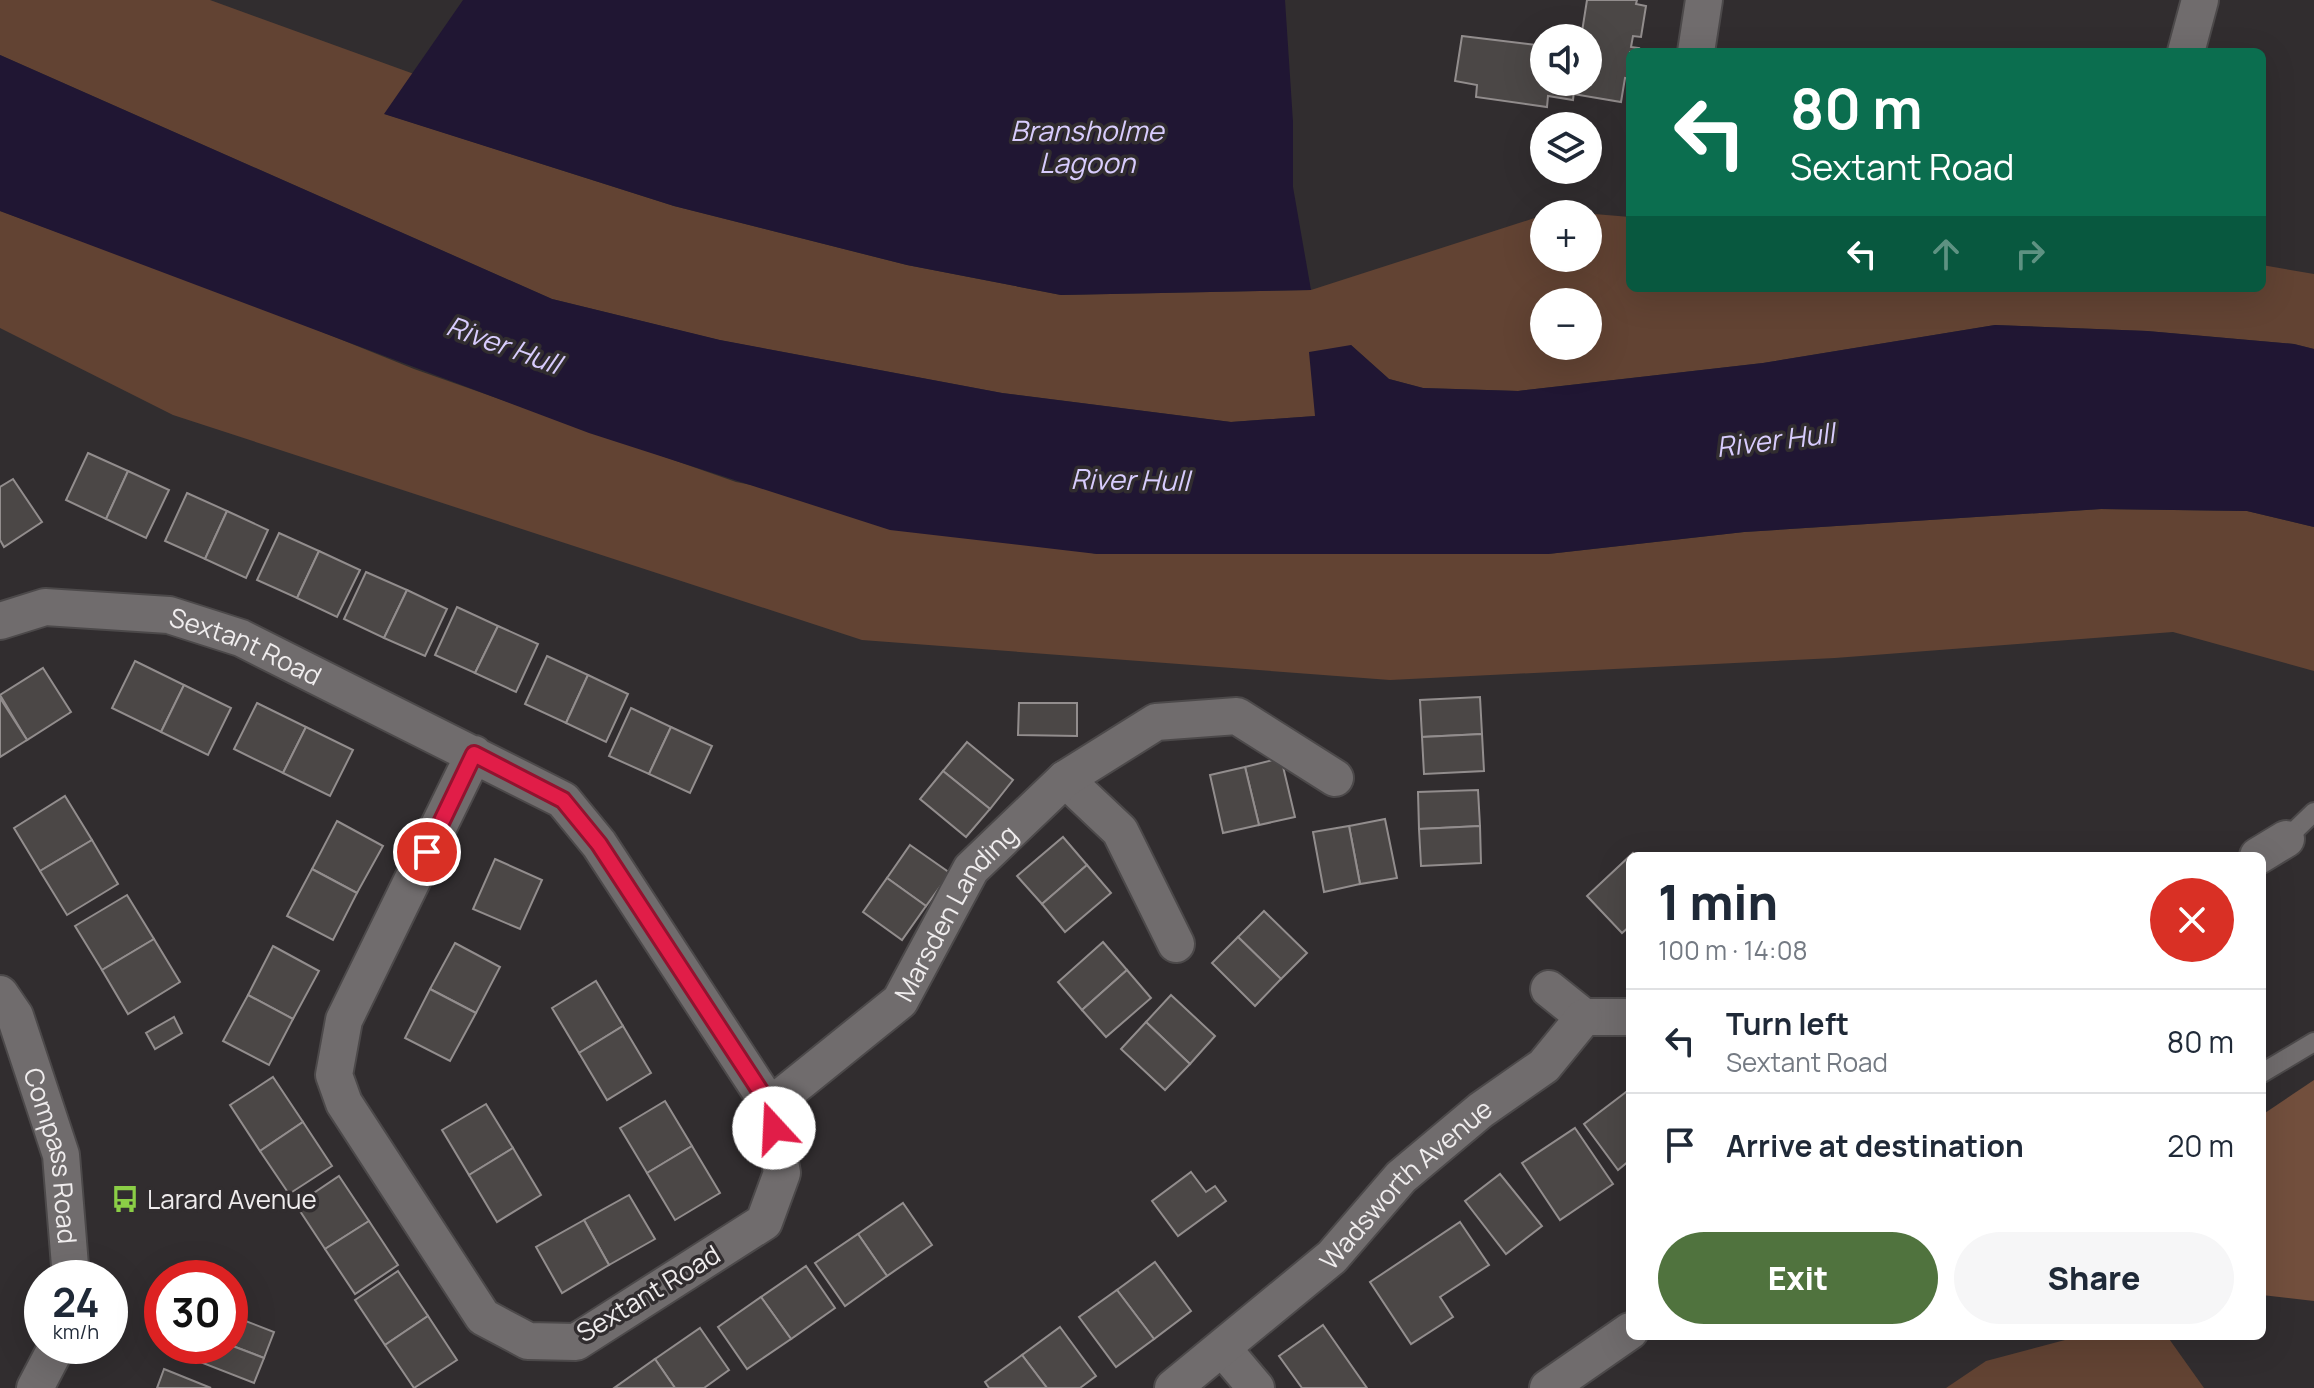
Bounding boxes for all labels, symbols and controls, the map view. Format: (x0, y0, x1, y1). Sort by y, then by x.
map controls (1530, 24, 1602, 360)
button: sound (1530, 24, 1602, 96)
text: 80 m (1790, 69, 1923, 146)
icon: left (1658, 80, 1762, 184)
water label: Bransholme Lagoon (1010, 111, 1165, 181)
button: layers (1530, 112, 1602, 184)
text: Sextant Road (1790, 142, 2014, 191)
button: + (1530, 200, 1602, 272)
icon: left (1840, 232, 1884, 276)
icon: ahead (1924, 232, 1968, 276)
icon: right (2008, 232, 2052, 276)
button: − (1530, 288, 1602, 360)
water label: River Hull (442, 306, 570, 383)
water label: River Hull (1714, 412, 1840, 465)
water label: River Hull (1070, 459, 1193, 499)
street label: Sextant Road (165, 598, 328, 694)
street label: Marsden Landing (885, 816, 1025, 1007)
pin (393, 818, 461, 886)
icon: arrive (405, 830, 449, 874)
text: 1 min (1658, 869, 1778, 934)
button: close (2150, 878, 2234, 962)
text: 100 m · 14:08 (1658, 932, 1808, 968)
text: Turn left (1726, 1003, 1849, 1044)
icon: left (1658, 1019, 1702, 1063)
text: 80 m (2167, 1021, 2234, 1062)
text: Sextant Road (1726, 1044, 1888, 1080)
street label: Compass Road (15, 1063, 86, 1245)
position arrow (732, 1086, 816, 1170)
street label: Wadsworth Avenue (1311, 1090, 1499, 1277)
icon: arrive (1658, 1123, 1702, 1167)
text: Arrive at destination (1726, 1125, 2024, 1166)
text: 20 m (2167, 1125, 2234, 1166)
place label: Larard Avenue (147, 1181, 317, 1217)
bus stop icon: Larard Avenue (110, 1184, 140, 1214)
button: Exit (1658, 1232, 1938, 1324)
button: Share (1954, 1232, 2234, 1324)
street label: Sextant Road (569, 1236, 727, 1350)
speed limit sign: 30 (144, 1260, 248, 1364)
text: 24 (52, 1274, 100, 1329)
text: km/h (53, 1318, 99, 1345)

